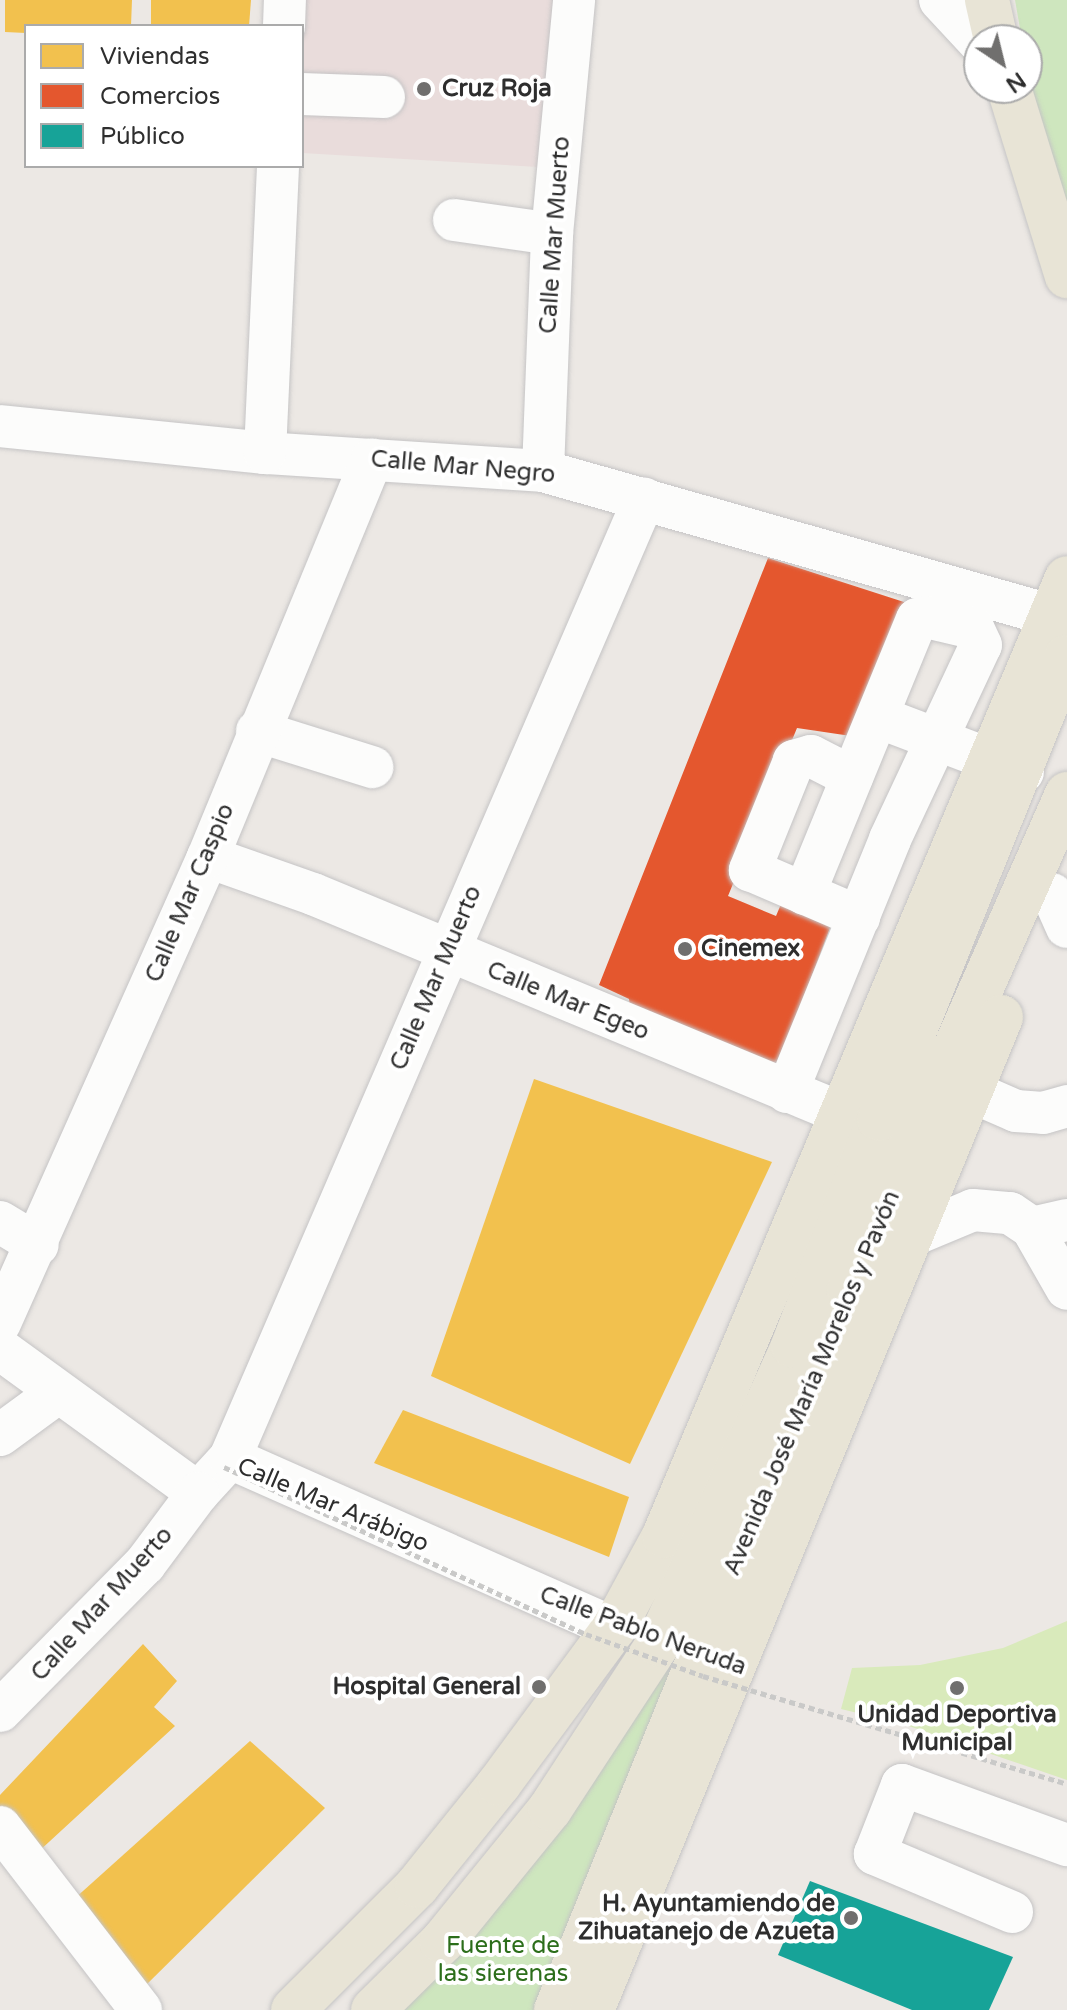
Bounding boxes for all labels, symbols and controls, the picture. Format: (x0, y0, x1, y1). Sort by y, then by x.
legend (24, 24, 304, 168)
north arrow (963, 24, 1043, 104)
text: Viviendas (100, 42, 209, 71)
text: N (1001, 66, 1030, 98)
place label: Cruz Roja (442, 75, 552, 103)
marker: Cruz Roja (413, 78, 435, 100)
text: Comercios (100, 82, 220, 111)
text: Público (100, 122, 185, 151)
street label: Calle Mar Muerto (534, 135, 576, 335)
street label: Calle Mar Negro (370, 445, 556, 489)
street label: Calle Mar Caspio (139, 799, 241, 987)
street label: Calle Mar Muerto (384, 881, 488, 1075)
place label: Cinemex (701, 935, 800, 963)
marker: Cinemex (676, 940, 694, 958)
street label: Calle Mar Egeo (483, 955, 653, 1047)
street label: Avenida José María Morelos y Pavón (718, 1186, 906, 1580)
street label: Calle Mar Arábigo (233, 1452, 433, 1558)
street label: Calle Mar Muerto (25, 1521, 179, 1687)
street label: Calle Pablo Neruda (536, 1580, 750, 1682)
place label: Hospital General (333, 1673, 521, 1701)
marker: Hospital General (528, 1676, 550, 1698)
marker: Unidad Deportiva Municipal (948, 1679, 966, 1697)
place label: Unidad Deportiva Municipal (857, 1701, 1057, 1757)
place label: H. Ayuntamiendo de Zihuatanejo de Azueta (578, 1890, 835, 1946)
marker: H. Ayuntamiendo de Zihuatanejo de Azueta (842, 1909, 860, 1927)
park label: Fuente de las sierenas (438, 1932, 568, 1988)

